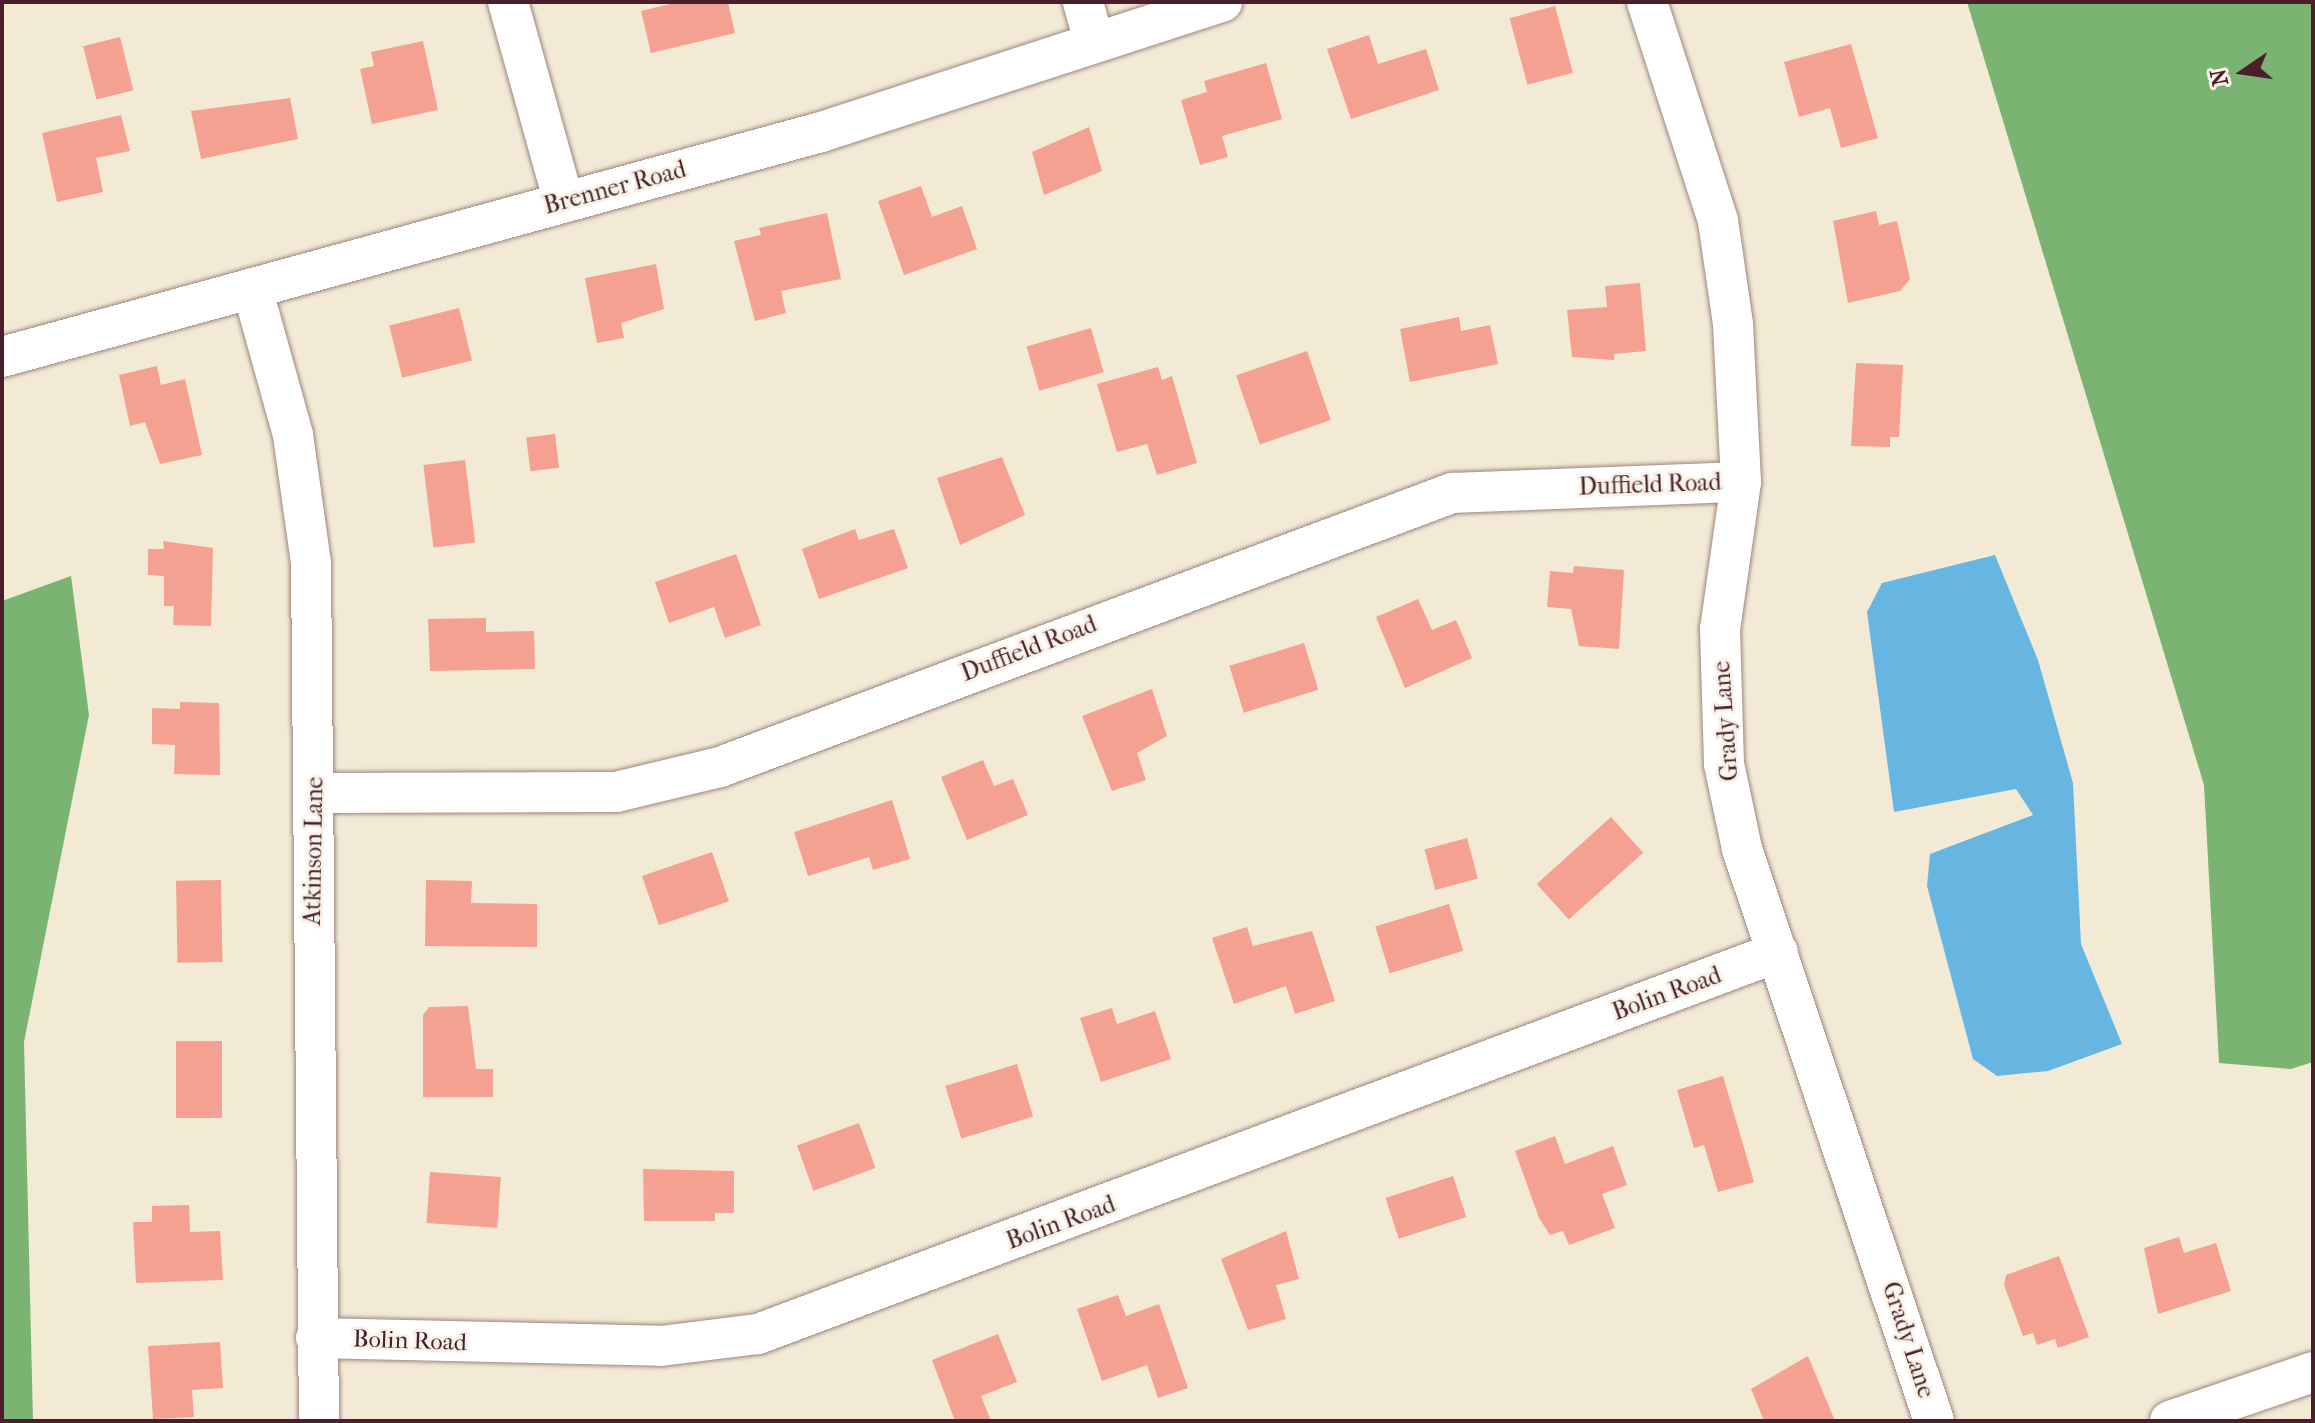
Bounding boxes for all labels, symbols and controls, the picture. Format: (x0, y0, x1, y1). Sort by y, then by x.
north arrow (2203, 32, 2283, 112)
text: N (2205, 66, 2234, 88)
street label: Brenner Road (541, 155, 689, 221)
street label: Duffield Road (1578, 468, 1722, 502)
street label: Duffield Road (957, 610, 1101, 688)
street label: Grady Lane (1707, 660, 1745, 782)
street label: Atkinson Lane (298, 776, 330, 926)
street label: Bolin Road (1609, 961, 1725, 1027)
street label: Bolin Road (1003, 1190, 1119, 1256)
street label: Grady Lane (1876, 1278, 1940, 1402)
street label: Bolin Road (353, 1325, 467, 1357)

